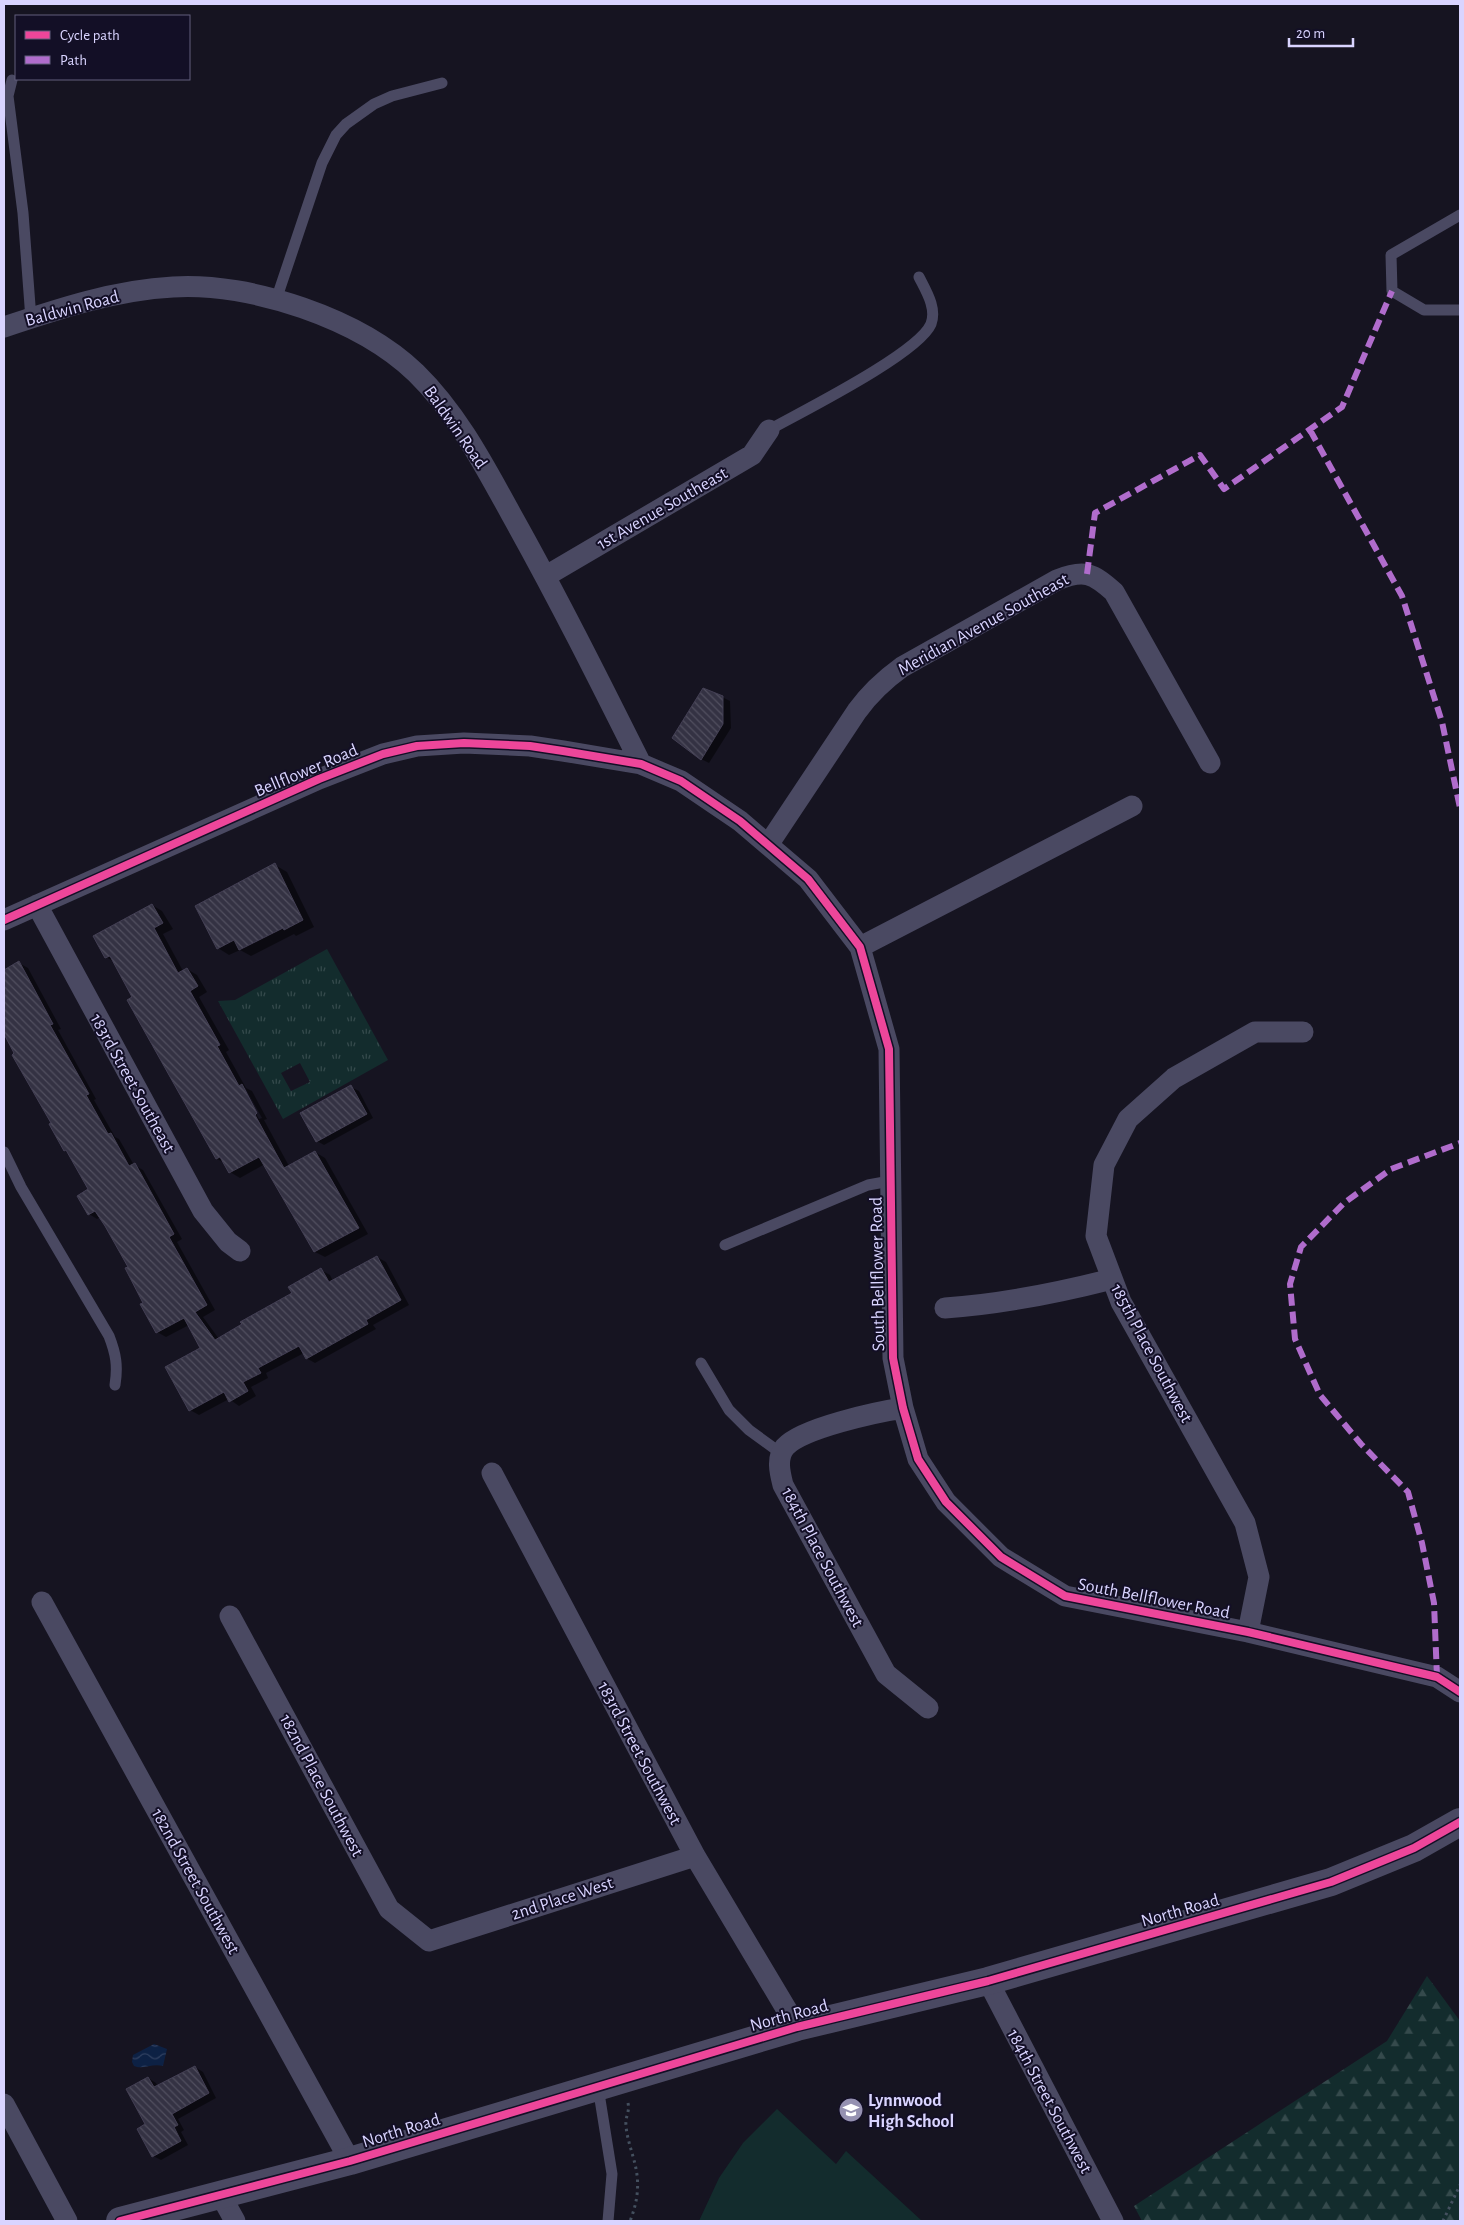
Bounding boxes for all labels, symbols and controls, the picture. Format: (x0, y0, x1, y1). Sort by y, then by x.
legend (15, 15, 190, 80)
scale bar (1289, 15, 1353, 47)
text: 20 m (1296, 26, 1325, 41)
text: Cycle path (60, 28, 120, 43)
text: Path (60, 53, 87, 68)
street label: Baldwin Road (23, 288, 121, 330)
street label: Baldwin Road (420, 383, 490, 472)
street label: 1st Avenue Southeast (594, 464, 731, 553)
street label: Meridian Avenue Southeast (895, 570, 1072, 679)
street label: Bellflower Road (252, 741, 361, 801)
street label: 183rd Street Southeast (86, 1011, 178, 1156)
street label: South Bellflower Road (868, 1197, 888, 1351)
street label: 185th Place Southwest (1107, 1281, 1195, 1426)
street label: 184th Place Southwest (778, 1485, 867, 1630)
street label: South Bellflower Road (1076, 1575, 1231, 1623)
street label: 183rd Street Southwest (594, 1679, 685, 1828)
street label: 182nd Place Southwest (276, 1711, 366, 1860)
street label: 182nd Street Southwest (148, 1806, 243, 1957)
street label: 2nd Place West (509, 1874, 616, 1924)
street label: North Road (1139, 1891, 1221, 1931)
street label: North Road (748, 1997, 830, 2035)
street label: 184th Street Southwest (1004, 2026, 1095, 2177)
place label: Lynnwood High School (868, 2092, 954, 2131)
school or university icon: Lynnwood High School (838, 2097, 864, 2123)
street label: North Road (360, 2111, 442, 2151)

